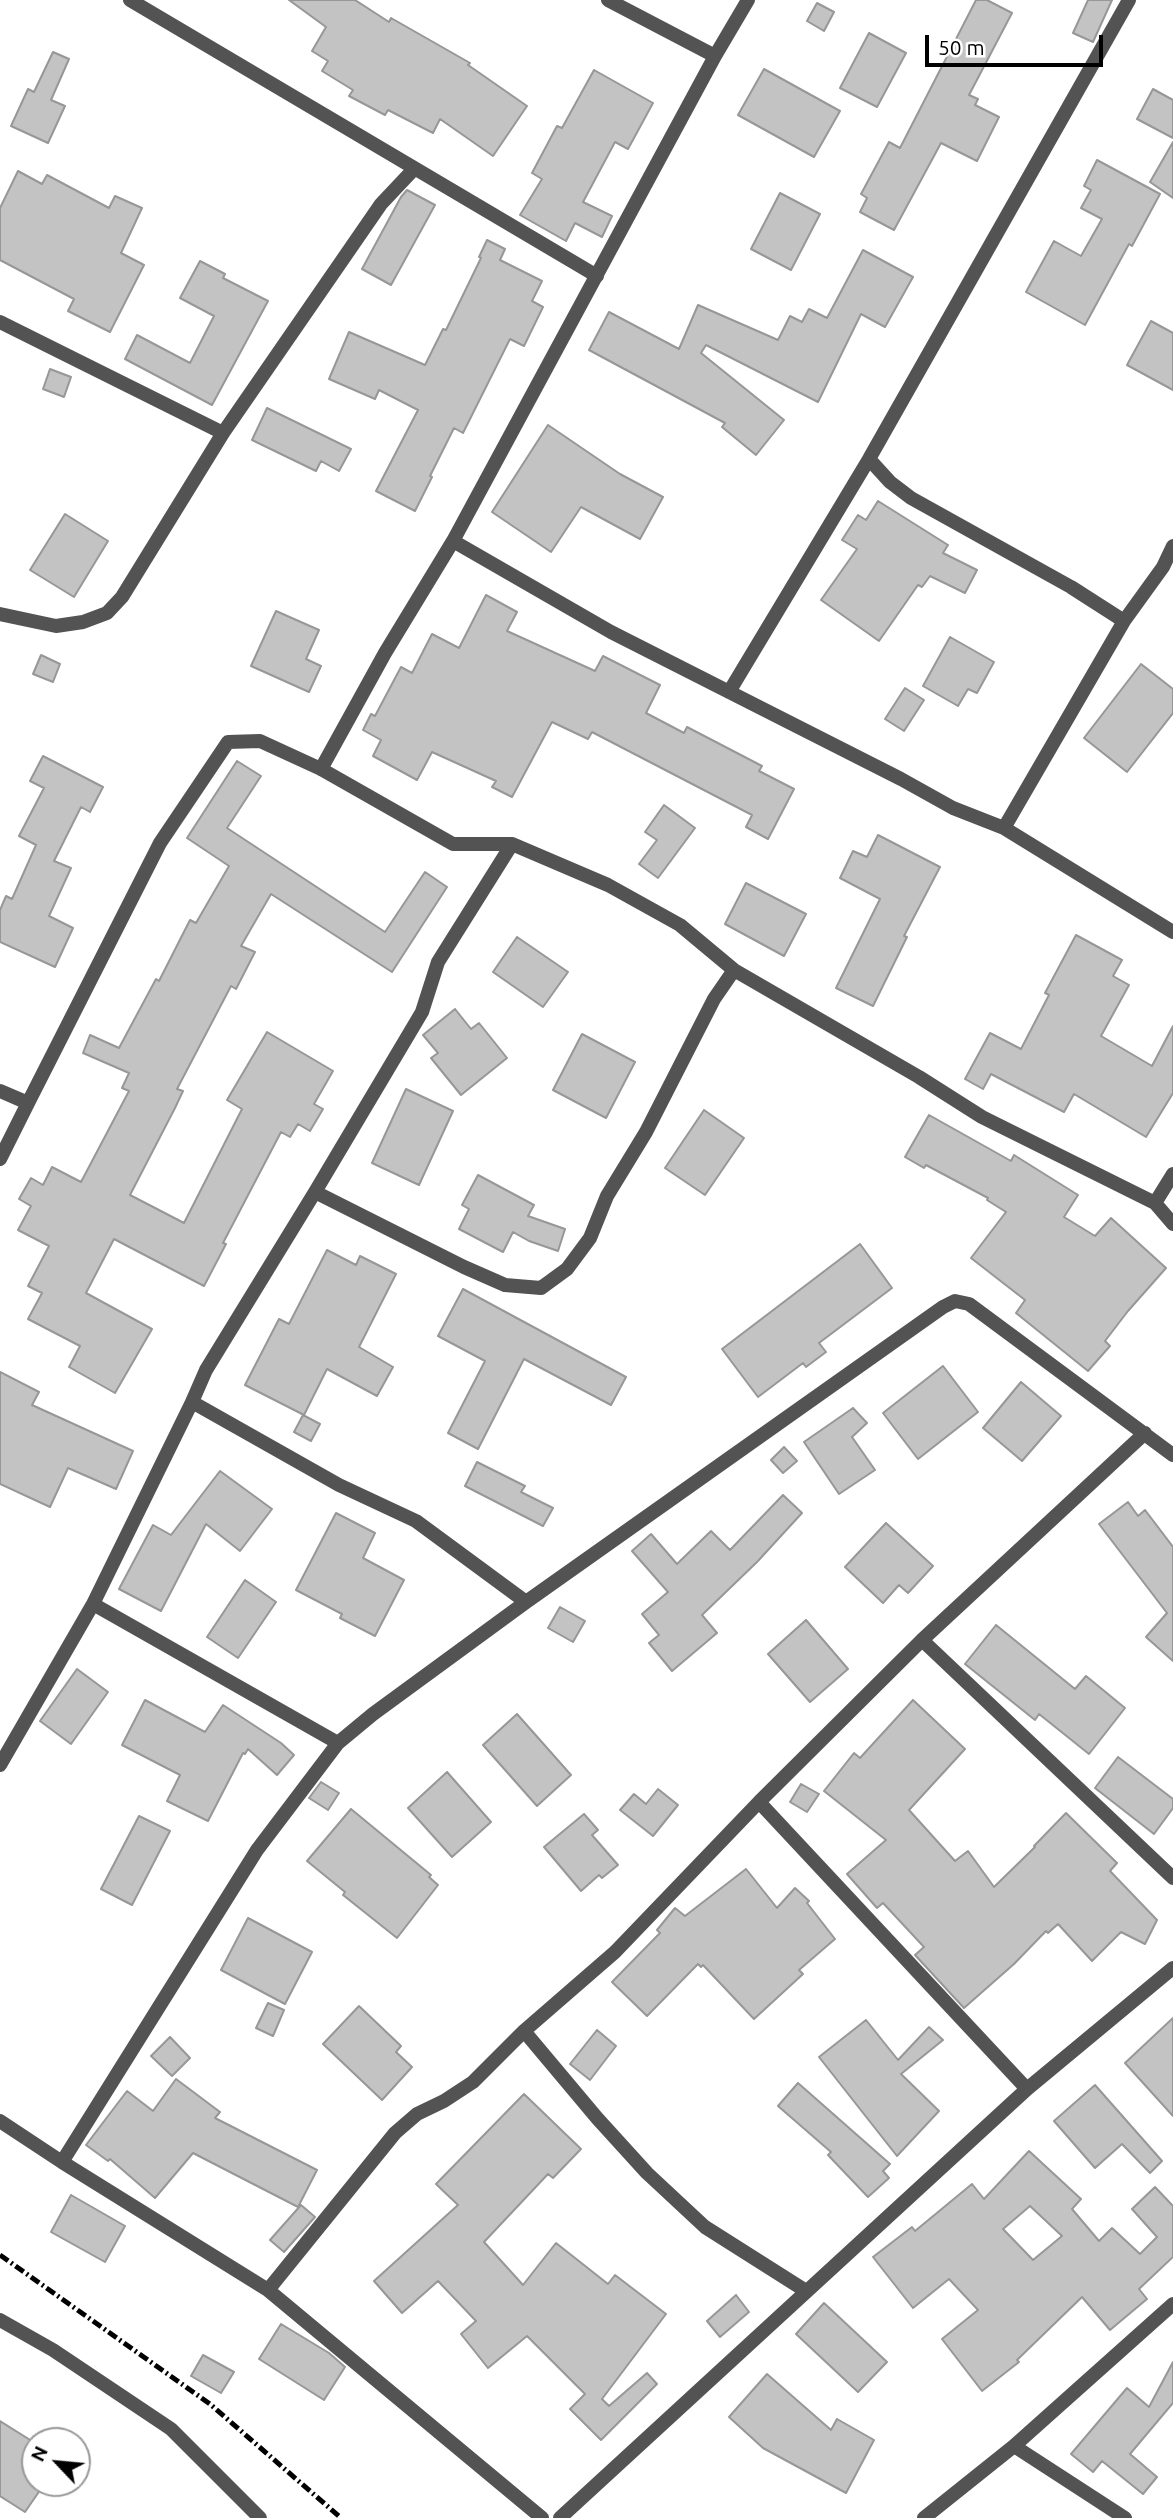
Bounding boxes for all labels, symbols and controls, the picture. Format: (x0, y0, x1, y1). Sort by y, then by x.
scale bar (928, 21, 1106, 65)
text: 50 m (938, 35, 985, 59)
north arrow (21, 2427, 91, 2497)
text: N (26, 2442, 52, 2465)

